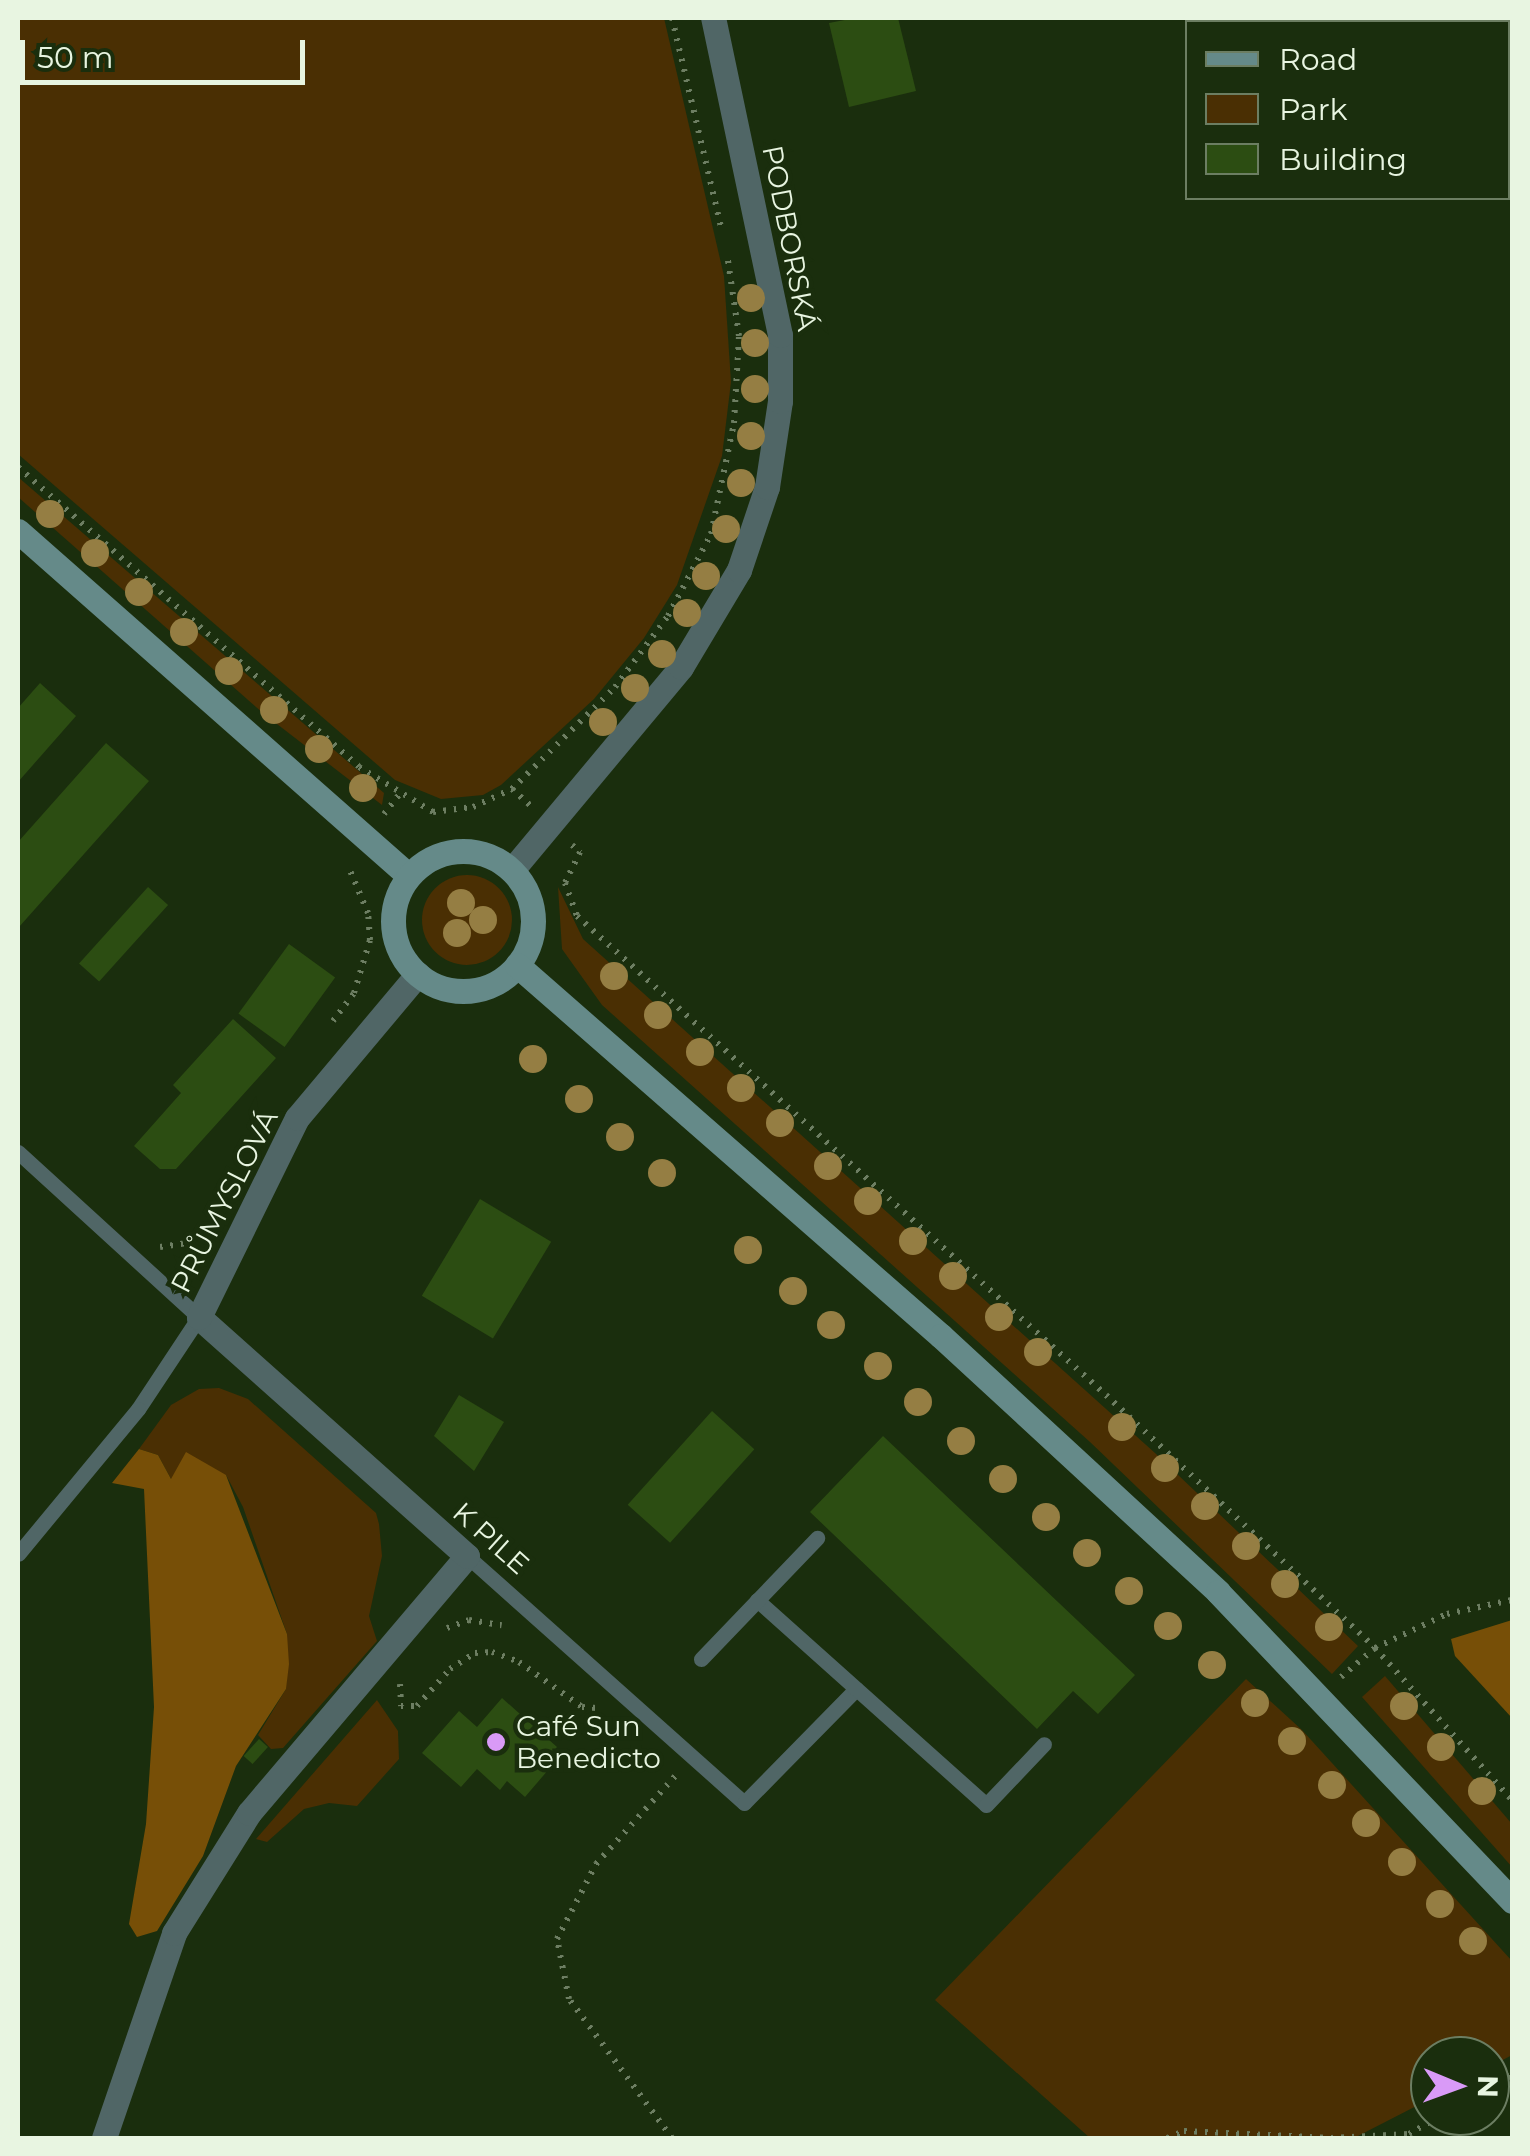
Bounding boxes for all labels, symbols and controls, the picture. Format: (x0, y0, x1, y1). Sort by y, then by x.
scale bar (25, 20, 310, 82)
legend (1185, 20, 1510, 200)
text: 50 m (37, 39, 114, 76)
text: Road (1279, 41, 1357, 78)
text: Park (1279, 91, 1348, 128)
text: Building (1279, 141, 1407, 178)
street label: PODBORSKÁ (756, 143, 824, 333)
street label: PRŮMYSLOVÁ (163, 1104, 285, 1298)
street label: K PILE (446, 1495, 536, 1581)
place label: Café Sun Benedicto (516, 1709, 661, 1775)
marker: Café Sun Benedicto (485, 1731, 507, 1753)
north arrow (1410, 2036, 1510, 2136)
text: N (1471, 2075, 1505, 2098)

